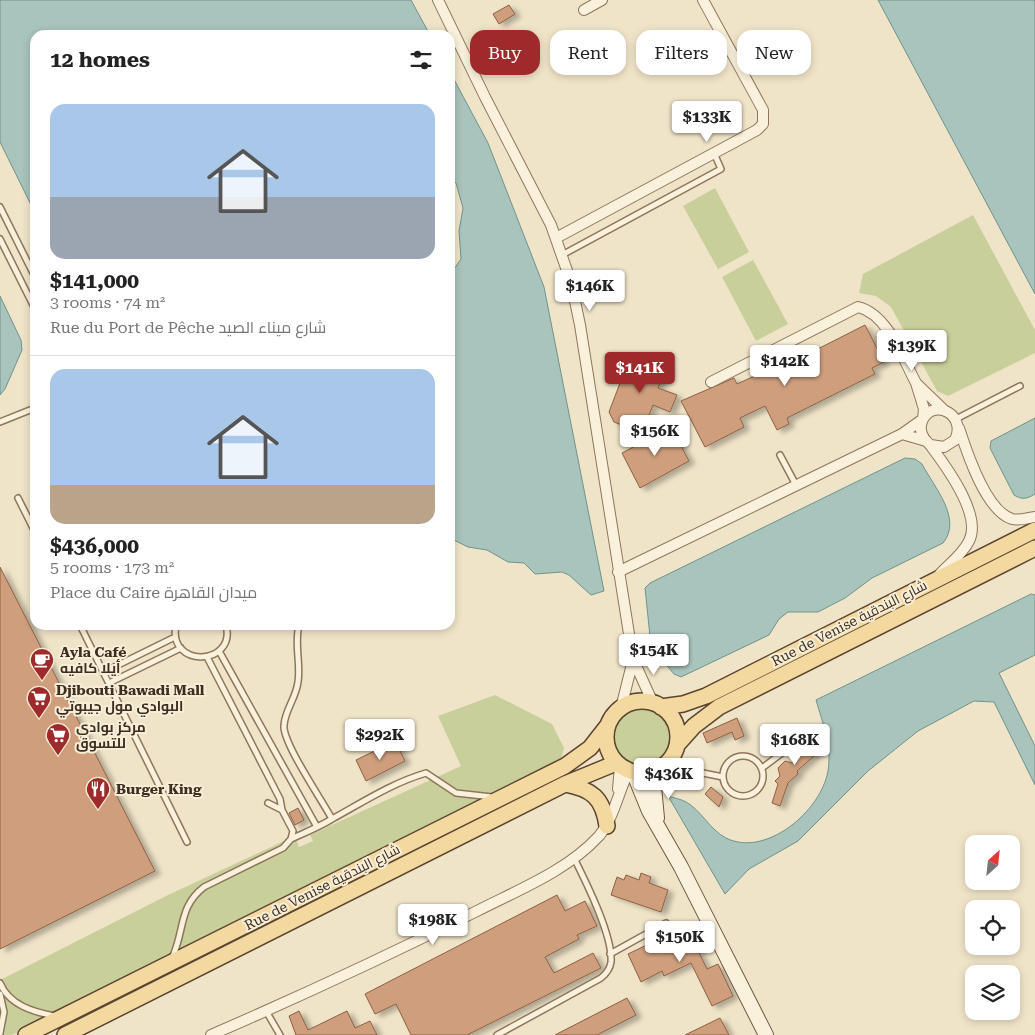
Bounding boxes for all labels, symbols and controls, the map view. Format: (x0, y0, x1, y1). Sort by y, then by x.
chip: Buy (470, 30, 540, 75)
chip: Rent (550, 30, 626, 75)
chip: Filters (636, 30, 727, 75)
chip: New (737, 30, 811, 75)
icon: filters (407, 46, 435, 74)
text: 12 homes (50, 48, 150, 72)
pin: $133K (672, 100, 742, 143)
text: $133K (683, 107, 731, 126)
icon: home (198, 136, 288, 226)
text: $141,000 (50, 269, 139, 293)
pin: $146K (555, 270, 625, 312)
text: $146K (566, 276, 614, 295)
text: 3 rooms · 74 m² (50, 293, 165, 312)
text: Rue du Port de Pêche شارع ميناء الصيد (50, 318, 326, 337)
pin: $139K (877, 330, 947, 372)
text: $139K (888, 336, 936, 355)
pin: $142K (750, 344, 820, 387)
text: $142K (761, 351, 809, 370)
pin: $141K (605, 352, 675, 394)
text: $141K (616, 358, 664, 377)
icon: home (198, 402, 288, 492)
pin: $156K (620, 414, 690, 457)
text: $156K (631, 421, 679, 440)
text: $436,000 (50, 534, 139, 558)
text: 5 rooms · 173 m² (50, 558, 174, 577)
street label: Rue de Venise شارع البندقية (769, 577, 930, 670)
text: Place du Caire ميدان القاهرة (50, 583, 257, 602)
pin: $154K (619, 634, 689, 676)
text: $154K (630, 640, 678, 659)
place label: Ayla Café أيلا كافيه (60, 644, 126, 676)
cafe icon: Ayla Café أيلا كافيه (29, 647, 55, 681)
place label: Djibouti Bawadi Mall البوادي مول جيبوتي (56, 682, 205, 718)
supermarket icon: Djibouti Bawadi Mall البوادي مول جيبوتي (26, 685, 52, 719)
pin: $292K (345, 718, 415, 761)
place label: مركز بوادي للتسوق (76, 719, 146, 752)
supermarket icon: مركز بوادي للتسوق (45, 722, 71, 756)
pin: $168K (760, 724, 830, 766)
text: $292K (356, 725, 404, 744)
text: $168K (771, 730, 819, 749)
pin: $436K (634, 758, 704, 800)
text: $436K (645, 764, 693, 783)
restaurant icon: Burger King (85, 776, 111, 810)
place label: Burger King (116, 781, 202, 797)
north arrow (965, 835, 1020, 890)
map controls (965, 835, 1020, 1020)
street label: Rue de Venise شارع البندقية (242, 841, 403, 934)
button: locate (965, 900, 1020, 955)
pin: $198K (398, 904, 468, 946)
text: $198K (409, 910, 457, 929)
pin: $150K (645, 920, 715, 963)
text: $150K (656, 927, 704, 946)
button: layers (965, 965, 1020, 1020)

